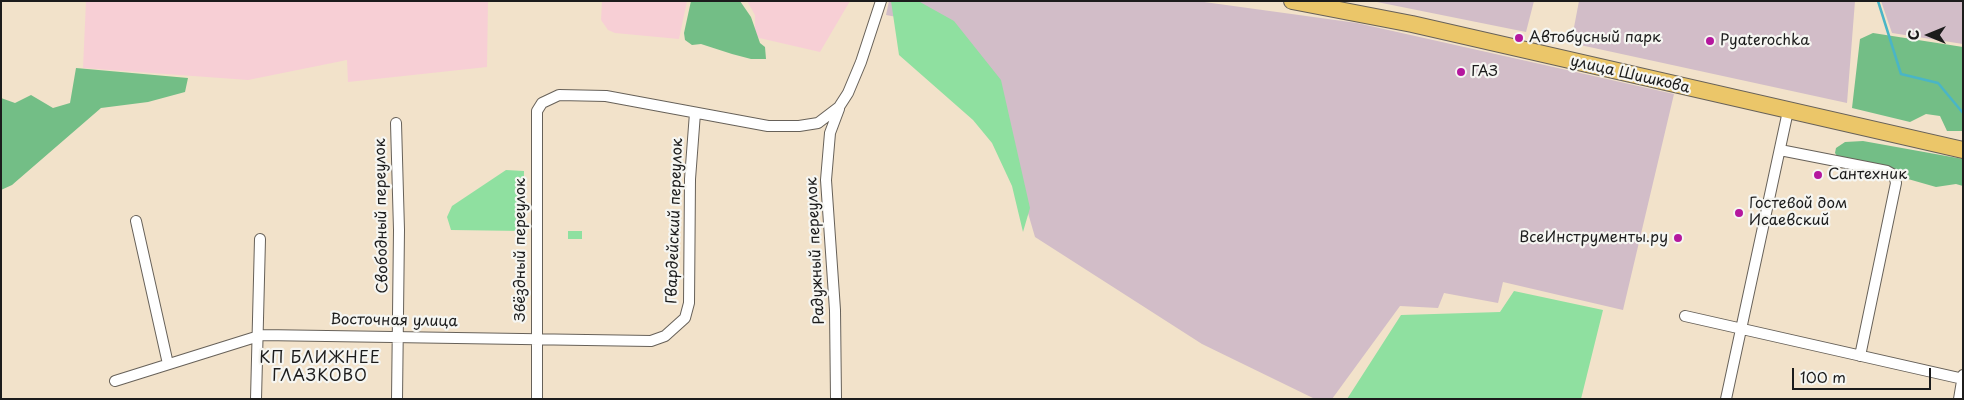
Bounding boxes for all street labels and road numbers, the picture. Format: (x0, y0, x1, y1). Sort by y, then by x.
street label: улица Шишкова (1568, 52, 1692, 98)
street label: Свободный переулок (372, 138, 392, 294)
street label: Гвардейский переулок (663, 138, 687, 304)
street label: Радужный переулок (803, 177, 829, 325)
street label: Звёздный переулок (512, 178, 530, 322)
street label: Восточная улица (330, 311, 458, 331)

